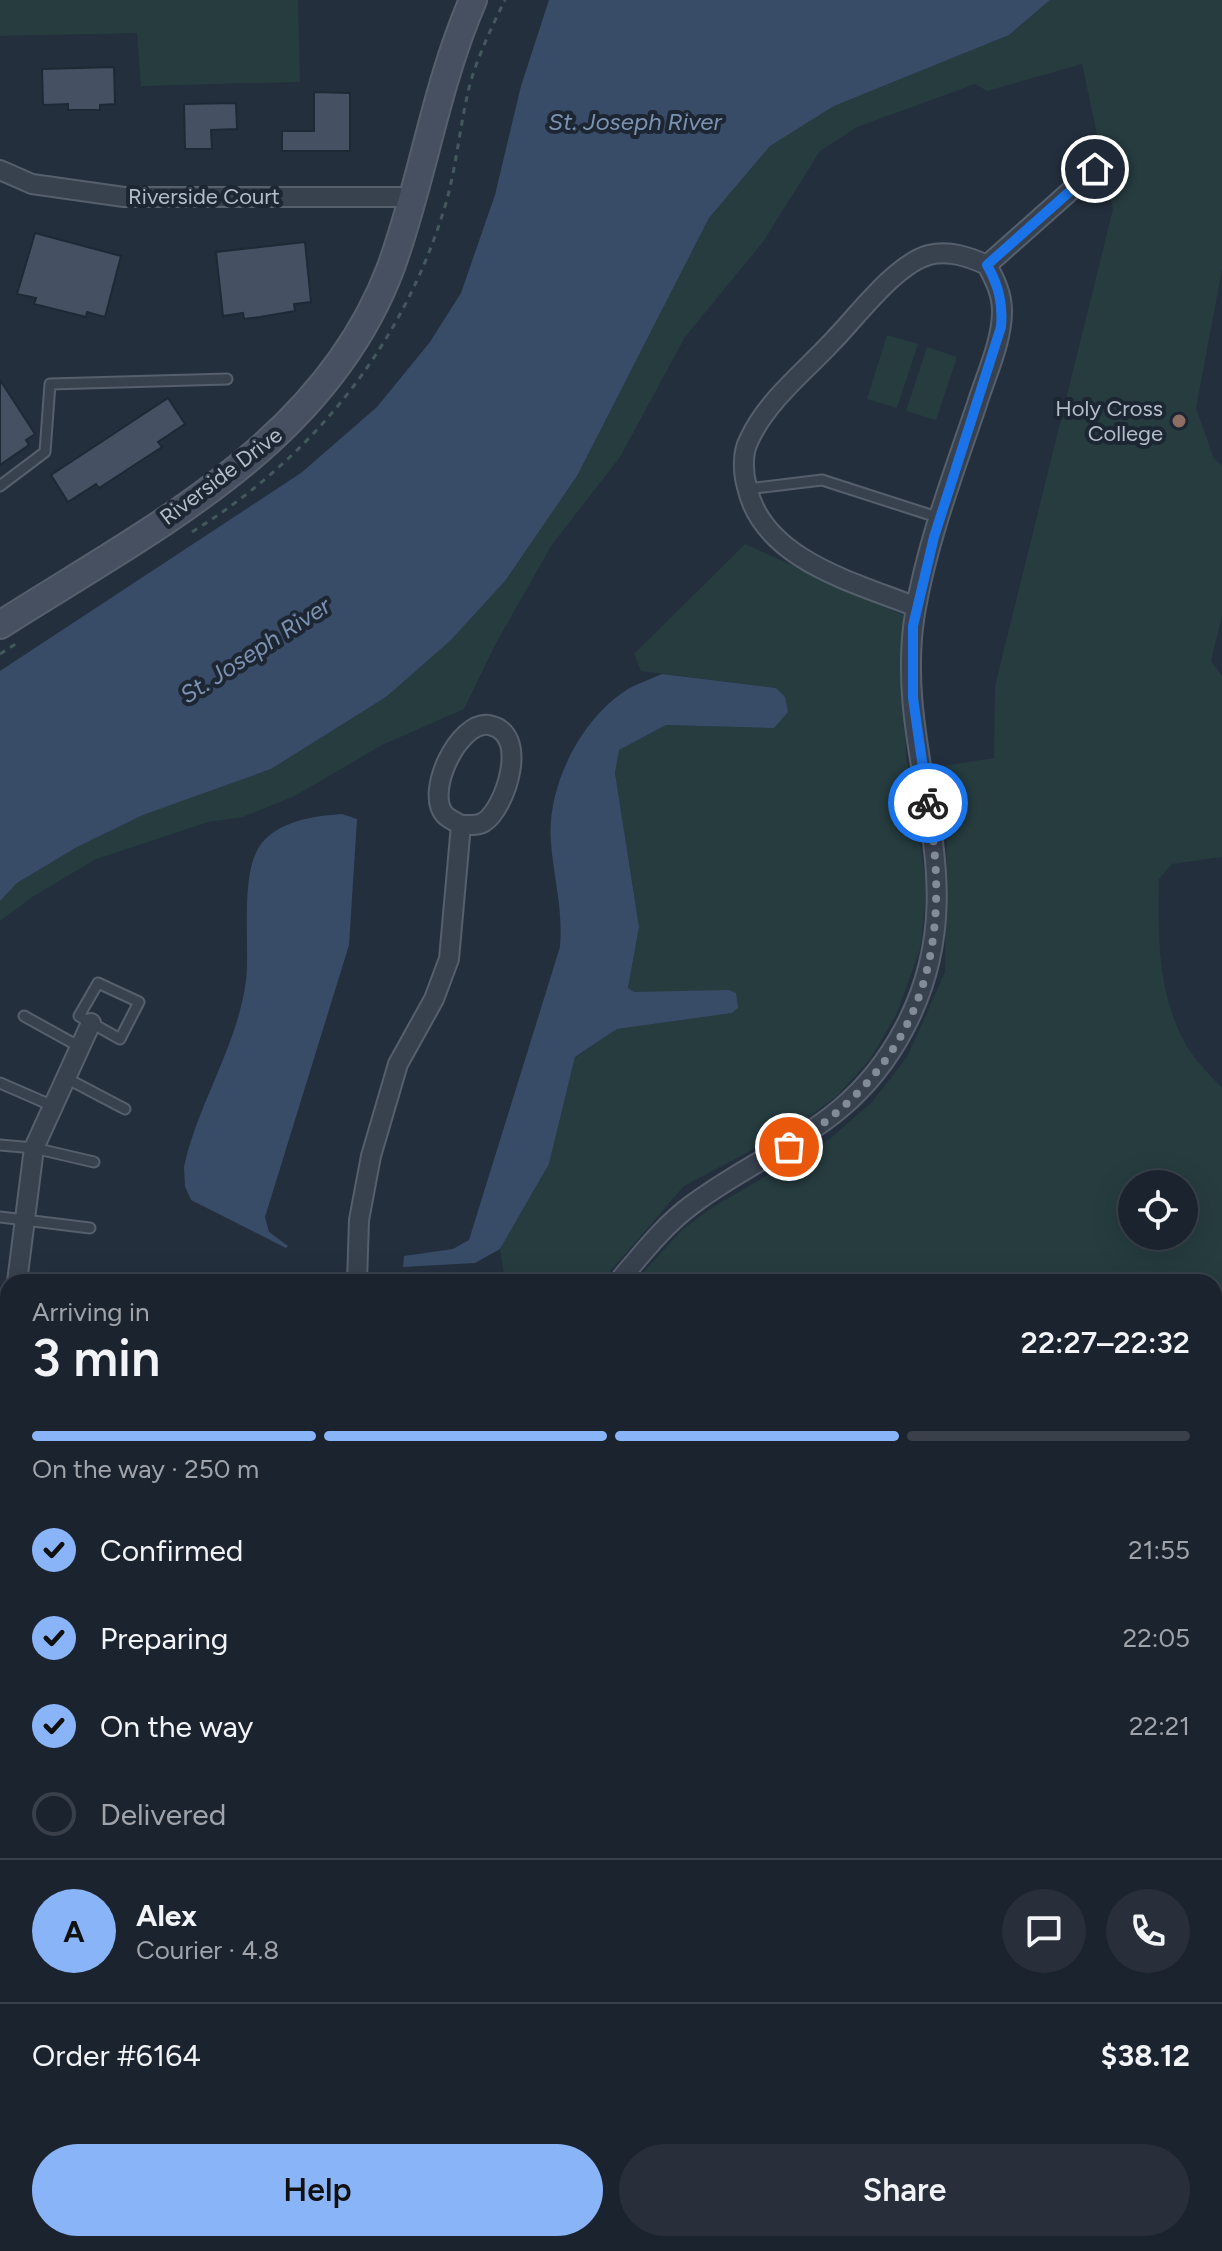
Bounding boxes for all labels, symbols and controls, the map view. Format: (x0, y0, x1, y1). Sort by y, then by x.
water label: St. Joseph River (548, 107, 722, 136)
pin (1061, 135, 1129, 203)
icon: home (1073, 147, 1117, 191)
street label: Riverside Court (128, 183, 280, 210)
place label: Holy Cross College (1055, 395, 1163, 447)
marker: Holy Cross College (1170, 412, 1188, 430)
street label: Riverside Drive (155, 421, 287, 531)
water label: St. Joseph River (174, 590, 336, 709)
courier (888, 763, 968, 843)
icon: bike (906, 781, 950, 825)
pin (755, 1113, 823, 1181)
icon: bag (767, 1125, 811, 1169)
map controls (1118, 1170, 1198, 1250)
button: locate (1118, 1170, 1198, 1250)
text: Arriving in (32, 1296, 150, 1328)
text: 22:27–22:32 (1021, 1324, 1190, 1361)
text: 3 min (32, 1327, 160, 1389)
text: On the way · 250 m (32, 1453, 259, 1485)
icon: check (32, 1528, 76, 1572)
text: Confirmed (100, 1532, 243, 1569)
text: 21:55 (1128, 1534, 1190, 1566)
icon: check (32, 1616, 76, 1660)
text: Preparing (100, 1620, 228, 1657)
text: 22:05 (1123, 1622, 1190, 1654)
icon: check (32, 1704, 76, 1748)
text: On the way (100, 1708, 253, 1745)
text: 22:21 (1129, 1710, 1190, 1742)
text: Delivered (100, 1796, 226, 1833)
button: chat (1002, 1889, 1086, 1973)
button: phone (1106, 1889, 1190, 1973)
text: Alex (136, 1897, 197, 1934)
text: A (63, 1913, 85, 1950)
text: Courier · 4.8 (136, 1934, 279, 1966)
text: Order #6164 (32, 2037, 201, 2074)
text: $38.12 (1101, 2037, 1190, 2074)
button: Help (32, 2144, 603, 2236)
button: Share (619, 2144, 1190, 2236)

